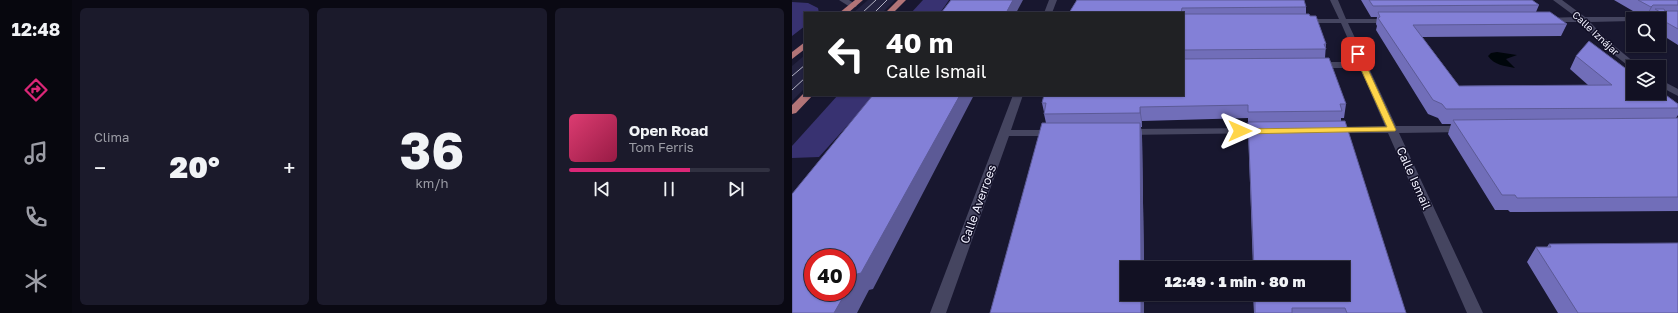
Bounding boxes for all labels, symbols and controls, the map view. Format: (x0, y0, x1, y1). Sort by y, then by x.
street label: Calle Iznájar (1570, 8, 1622, 58)
map controls (1626, 12, 1666, 100)
button: search (1626, 12, 1666, 52)
text: 12:48 (12, 18, 60, 40)
text: 40 m (886, 26, 953, 59)
icon: left (820, 28, 872, 80)
pin (1341, 37, 1375, 71)
icon: arrive (1347, 43, 1369, 65)
text: Calle Ismail (886, 60, 987, 82)
button: layers (1626, 60, 1666, 100)
icon: directions (22, 76, 50, 104)
position arrow (1219, 110, 1261, 152)
text: 36 (400, 118, 464, 180)
text: Open Road (629, 121, 708, 139)
text: Clima (94, 129, 129, 145)
icon: music (22, 139, 50, 167)
text: Tom Ferris (629, 139, 694, 155)
street label: Calle Ismail (1394, 144, 1435, 212)
text: 20° (170, 149, 220, 185)
text: − (94, 154, 106, 181)
text: + (283, 154, 295, 181)
street label: Calle Averroes (957, 162, 999, 246)
text: km/h (415, 175, 449, 191)
icon: previous (591, 178, 613, 200)
icon: pause (658, 178, 680, 200)
icon: next (725, 178, 747, 200)
icon: phone (22, 203, 50, 231)
speed limit sign: 40 (804, 249, 856, 301)
icon: climate (22, 267, 50, 295)
text: 12:49 · 1 min · 80 m (1165, 272, 1305, 290)

